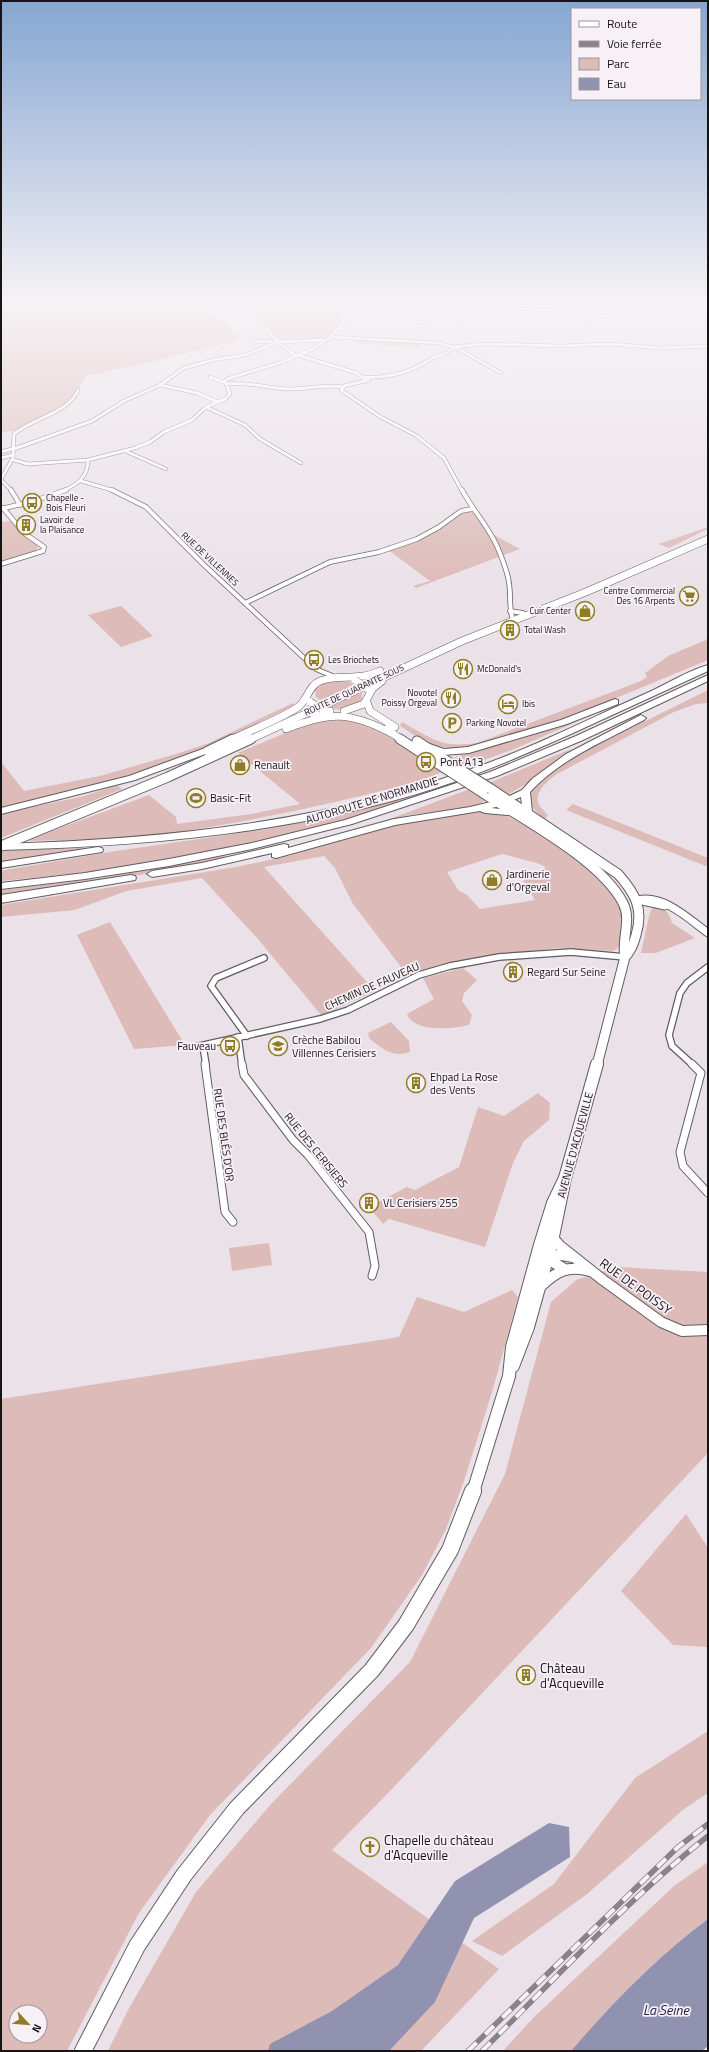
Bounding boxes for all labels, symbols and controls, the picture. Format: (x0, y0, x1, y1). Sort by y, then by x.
legend (571, 8, 701, 100)
text: Route (607, 14, 637, 33)
text: Voie ferrée (607, 34, 662, 53)
text: Parc (607, 54, 629, 73)
text: Eau (607, 74, 626, 93)
place label: Chapelle - Bois Fleuri (46, 491, 86, 514)
bus stop icon: Chapelle - Bois Fleuri (21, 492, 43, 514)
place label: Lavoir de la Plaisance (40, 513, 85, 536)
building icon: Lavoir de la Plaisance (15, 514, 37, 536)
street label: RUE DE VILLENNES (179, 529, 242, 589)
place label: Centre Commercial Des 16 Arpents (603, 584, 675, 607)
supermarket icon: Centre Commercial Des 16 Arpents (678, 585, 700, 607)
shop icon: Cuir Center (574, 600, 596, 622)
place label: Cuir Center (529, 604, 571, 617)
building icon: Total Wash (499, 619, 521, 641)
place label: Total Wash (524, 623, 566, 636)
bus stop icon: Les Briochets (303, 649, 325, 671)
place label: Les Briochets (328, 653, 379, 666)
restaurant icon: McDonald's (452, 658, 474, 680)
street label: ROUTE DE QUARANTE SOUS (302, 661, 406, 718)
place label: McDonald's (477, 662, 521, 675)
place label: Novotel Poissy Orgeval (381, 686, 437, 709)
restaurant icon: Novotel Poissy Orgeval (440, 687, 462, 709)
hotel icon: Ibis (497, 693, 519, 715)
place label: Ibis (522, 697, 535, 710)
parking icon: Parking Novotel (441, 712, 463, 734)
place label: Parking Novotel (466, 716, 526, 729)
bus stop icon: Pont A13 (415, 751, 437, 773)
shop icon: Renault (229, 754, 251, 776)
place label: Pont A13 (440, 754, 483, 770)
place label: Renault (254, 757, 290, 773)
street label: AUTOROUTE DE NORMANDIE (304, 772, 440, 828)
sports icon: Basic-Fit (185, 787, 207, 809)
place label: Basic-Fit (210, 790, 251, 806)
place label: Jardinerie d'Orgeval (506, 866, 550, 895)
shop icon: Jardinerie d'Orgeval (481, 869, 503, 891)
street label: CHEMIN DE FAUVEAU (322, 958, 422, 1014)
building icon: Regard Sur Seine (502, 961, 524, 983)
place label: Regard Sur Seine (527, 964, 606, 980)
place label: Crèche Babilou Villennes Cerisiers (292, 1032, 376, 1061)
bus stop icon: Fauveau (219, 1035, 241, 1057)
school or university icon: Crèche Babilou Villennes Cerisiers (267, 1035, 289, 1057)
place label: Fauveau (177, 1038, 216, 1054)
place label: Ehpad La Rose des Vents (430, 1069, 498, 1098)
building icon: Ehpad La Rose des Vents (405, 1072, 427, 1094)
street label: RUE DES BLÉS D'OR (210, 1087, 238, 1183)
street label: AVENUE D'ACQUEVILLE (553, 1090, 597, 1200)
street label: RUE DES CERISIERS (281, 1109, 351, 1191)
building icon: VL Cerisiers 255 (358, 1192, 380, 1214)
place label: VL Cerisiers 255 (383, 1195, 458, 1211)
street label: RUE DE POISSY (596, 1253, 676, 1319)
place label: Château d'Acqueville (540, 1658, 604, 1693)
building icon: Château d'Acqueville (515, 1664, 537, 1686)
place label: Chapelle du château d'Acqueville (384, 1830, 494, 1865)
church icon: Chapelle du château d'Acqueville (359, 1836, 381, 1858)
water label: La Seine (643, 1999, 690, 2020)
north arrow (8, 2004, 48, 2044)
text: N (28, 2021, 46, 2035)

